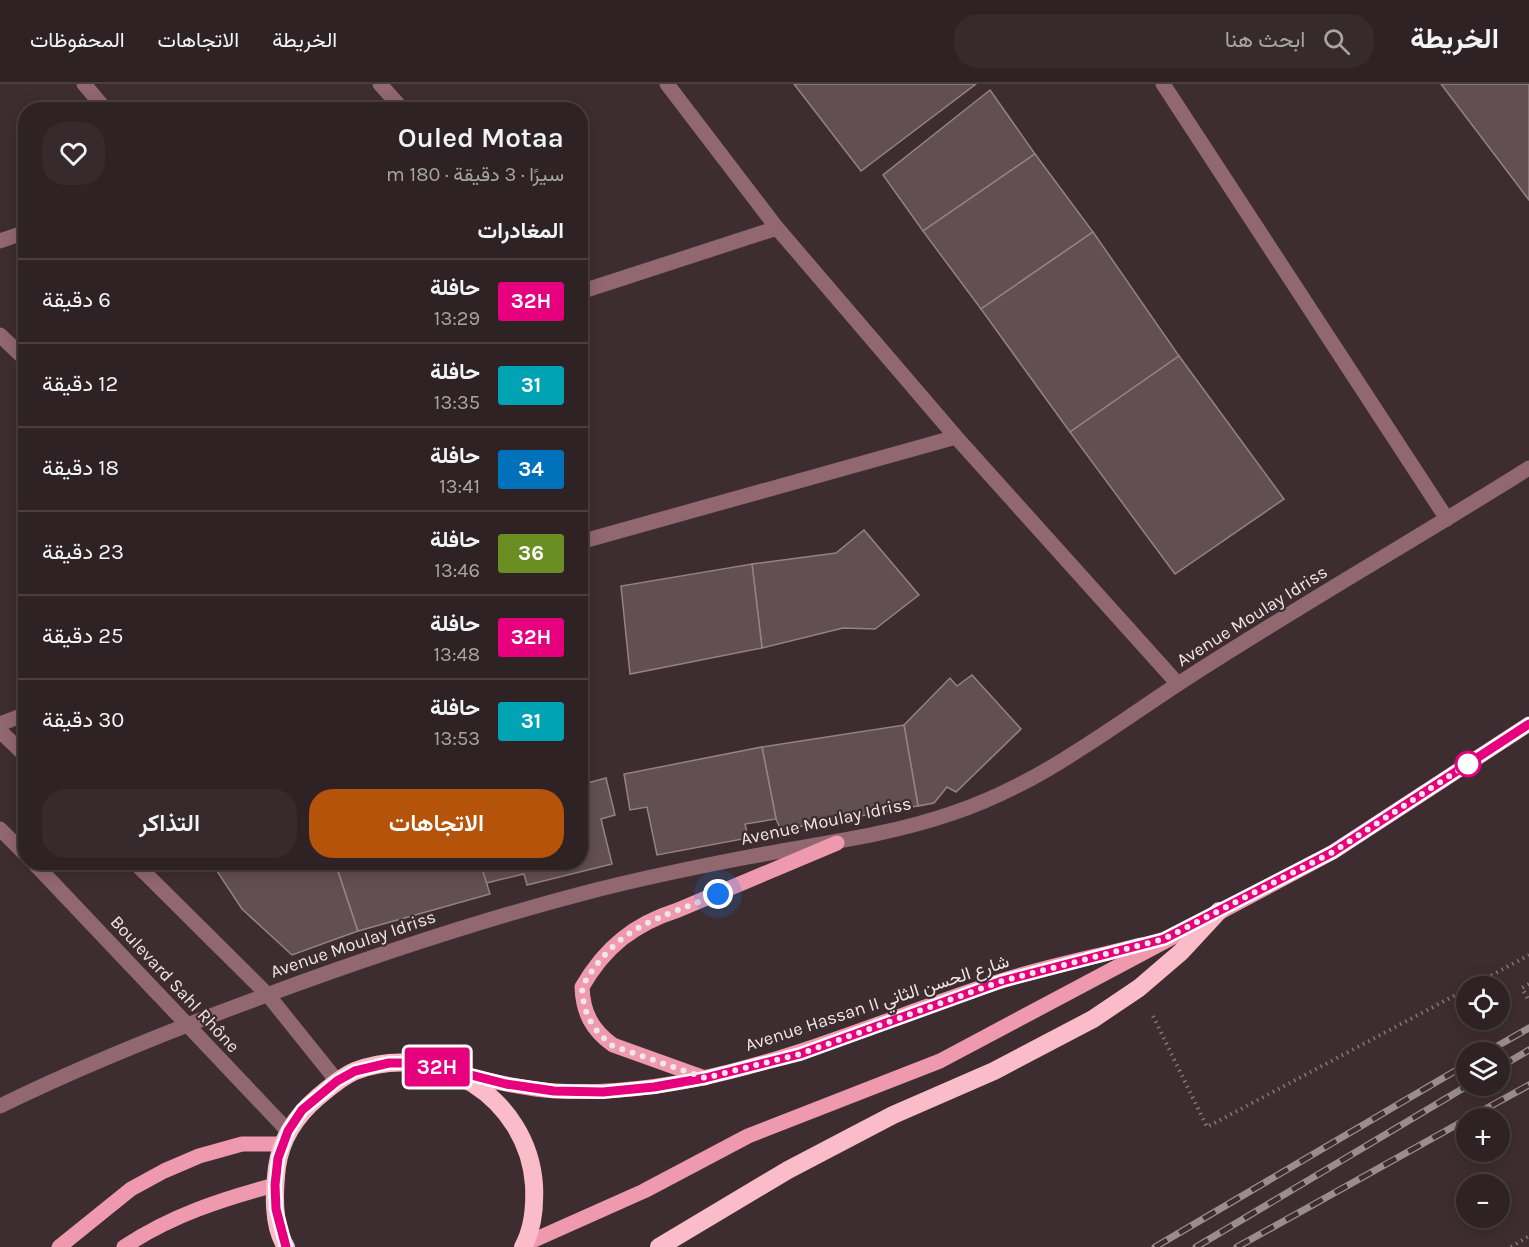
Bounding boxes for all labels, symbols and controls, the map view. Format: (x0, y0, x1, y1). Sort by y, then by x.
search box (954, 14, 1374, 68)
text: الخريطة (1410, 22, 1499, 55)
icon: search (1320, 25, 1353, 58)
text: ابحث هنا (1225, 27, 1305, 53)
text: المحفوظات (30, 28, 125, 52)
text: الاتجاهات (158, 28, 239, 52)
text: الخريطة (272, 28, 337, 52)
text: Ouled Motaa (398, 121, 564, 154)
button: heart (42, 122, 105, 185)
text: سيرًا · 3 دقيقة · 180 m (386, 163, 564, 186)
text: المغادرات (478, 218, 564, 244)
text: حافلة (430, 275, 480, 301)
text: 6 دقيقة (42, 287, 111, 313)
text: 32H (511, 289, 551, 313)
text: 13:29 (434, 307, 480, 330)
text: حافلة (430, 359, 480, 385)
text: 12 دقيقة (42, 371, 118, 397)
text: 31 (521, 373, 541, 397)
text: 13:35 (434, 391, 480, 414)
text: حافلة (430, 443, 480, 469)
text: 18 دقيقة (42, 455, 119, 481)
text: 34 (518, 457, 544, 481)
text: 13:41 (439, 475, 480, 498)
text: حافلة (430, 527, 480, 553)
text: 23 دقيقة (42, 539, 124, 565)
text: 36 (518, 541, 544, 565)
text: 13:46 (434, 559, 480, 582)
street label: Avenue Moulay Idriss (1173, 561, 1331, 671)
text: حافلة (430, 611, 480, 637)
text: 25 دقيقة (42, 623, 123, 649)
text: 32H (511, 625, 551, 649)
text: 13:48 (434, 643, 480, 666)
text: حافلة (430, 695, 480, 721)
text: 30 دقيقة (42, 707, 124, 733)
text: 31 (521, 709, 541, 733)
text: 13:53 (434, 727, 480, 750)
unlabelled marker (1455, 751, 1481, 777)
button: التذاكر (42, 789, 297, 858)
button: الاتجاهات (309, 789, 564, 858)
street label: Avenue Moulay Idriss (739, 792, 913, 850)
your location (703, 879, 733, 909)
street label: Avenue Moulay Idriss (267, 905, 439, 983)
street label: Boulevard Sahl Rhône (106, 911, 244, 1057)
street label: Avenue Hassan II شارع الحسن الثاني (742, 950, 1013, 1060)
map controls (1456, 976, 1510, 1228)
button: locate (1456, 976, 1510, 1030)
button: layers (1456, 1042, 1510, 1096)
line badge: 32H (402, 1048, 472, 1086)
text: 32H (417, 1055, 457, 1079)
button: + (1456, 1108, 1510, 1162)
button: − (1456, 1174, 1510, 1228)

